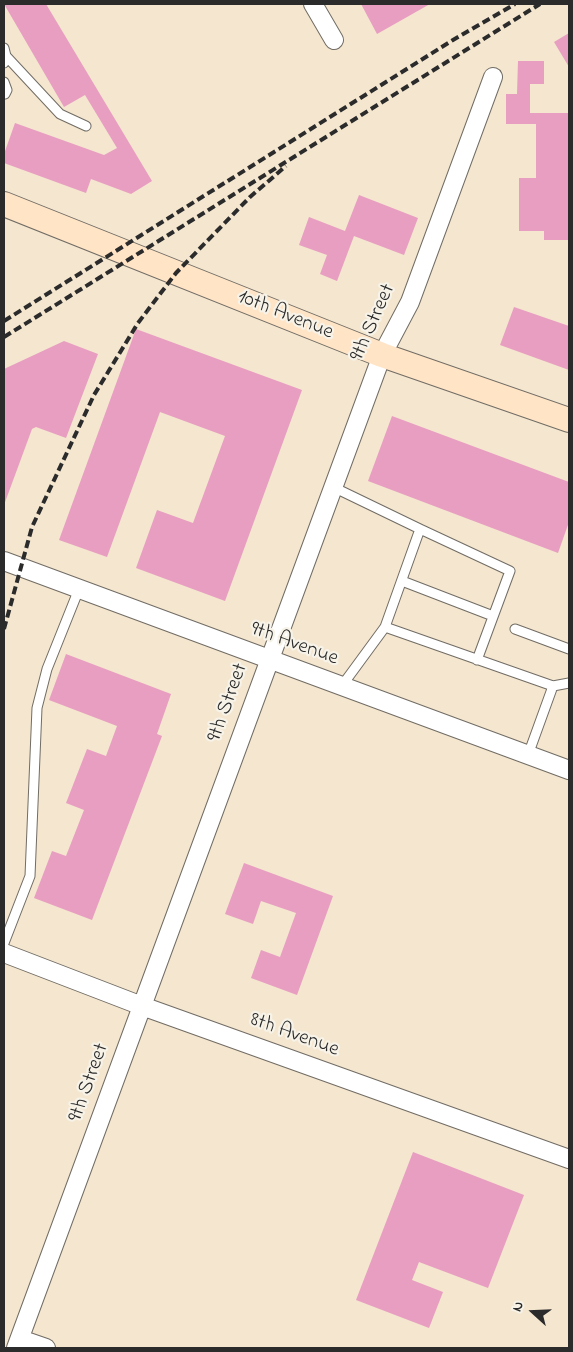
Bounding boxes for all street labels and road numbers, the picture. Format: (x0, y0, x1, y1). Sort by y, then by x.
street label: 9th Street (346, 281, 402, 365)
street label: 10th Avenue (234, 285, 336, 347)
street label: 9th Avenue (247, 618, 341, 672)
street label: 9th Street (203, 660, 255, 746)
street label: 8th Avenue (246, 1008, 342, 1064)
street label: 9th Street (64, 1040, 116, 1126)

